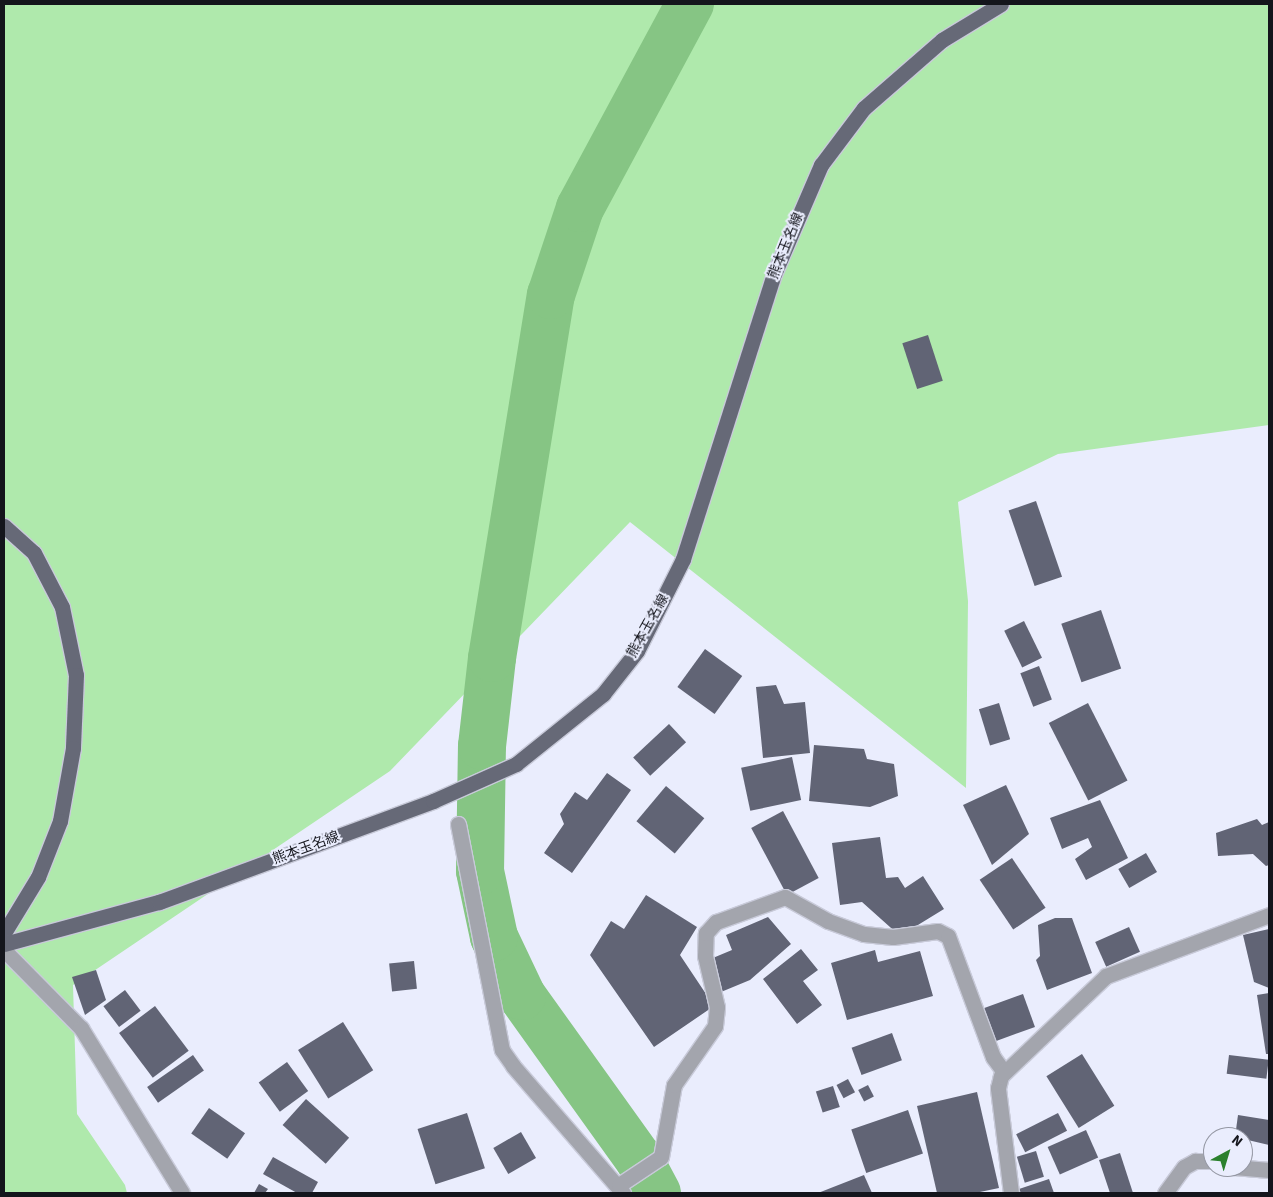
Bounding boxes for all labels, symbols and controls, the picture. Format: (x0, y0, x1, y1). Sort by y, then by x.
street label: 熊本玉名線 (765, 210, 807, 282)
street label: 熊本玉名線 (624, 591, 672, 661)
street label: 熊本玉名線 (270, 828, 342, 868)
north arrow (1203, 1127, 1253, 1177)
text: N (1227, 1130, 1247, 1152)

